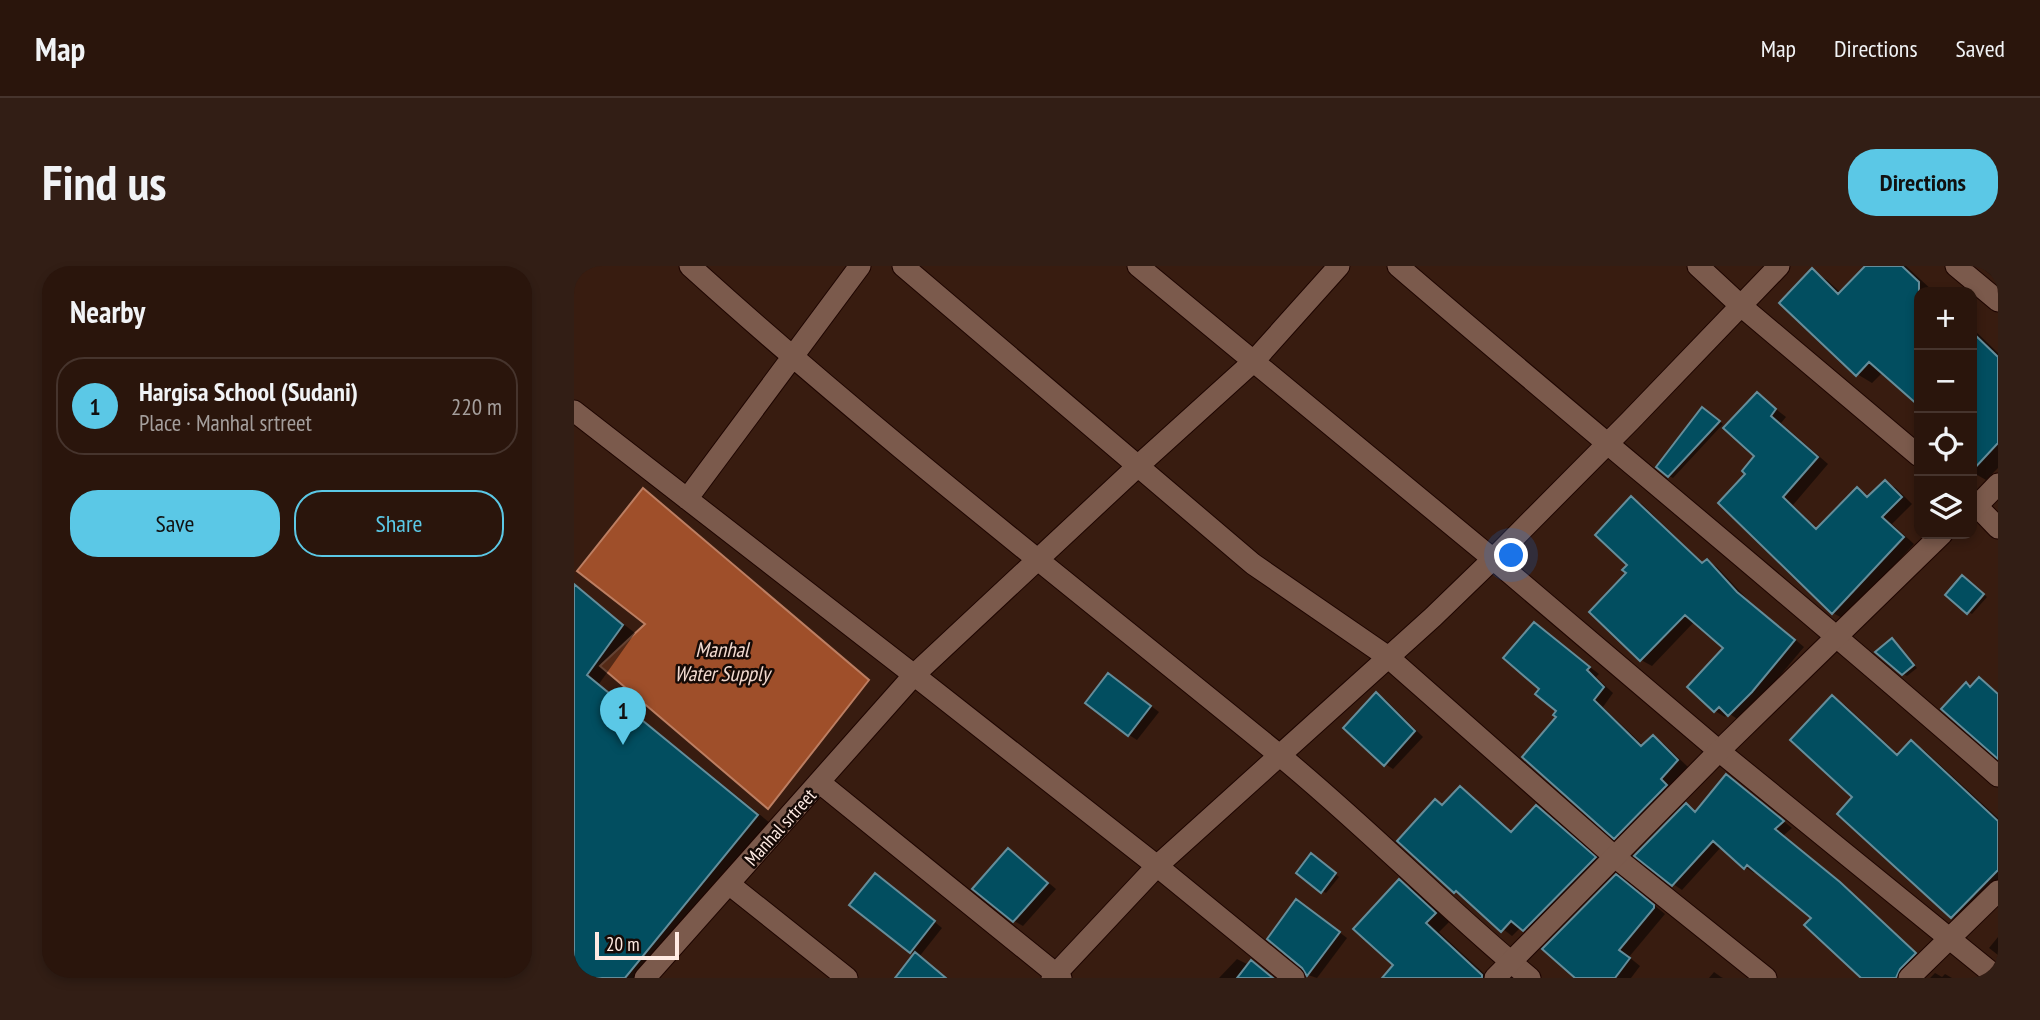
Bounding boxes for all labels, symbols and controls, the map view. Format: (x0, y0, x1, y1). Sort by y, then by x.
text: Map (35, 27, 85, 70)
text: Map (1761, 33, 1796, 64)
text: Directions (1834, 33, 1918, 64)
text: Saved (1956, 33, 2005, 64)
button: Directions (1848, 149, 1998, 216)
text: Find us (42, 150, 166, 214)
map controls (1914, 287, 1977, 539)
button: + (1914, 287, 1977, 350)
text: Nearby (70, 292, 145, 331)
button: − (1914, 350, 1977, 413)
text: Hargisa School (Sudani) (139, 375, 358, 408)
text: 1 (90, 392, 101, 421)
text: 220 m (451, 392, 502, 421)
text: Place · Manhal srtreet (139, 408, 312, 437)
button: locate (1914, 413, 1977, 476)
button: layers (1914, 476, 1977, 539)
button: Save (70, 490, 280, 557)
button: Share (294, 490, 504, 557)
your location (1494, 538, 1528, 572)
water label: Manhal Water Supply (674, 636, 773, 687)
pin: 1 (600, 687, 646, 745)
street label: Manhal srtreet (739, 783, 821, 871)
scale bar (595, 929, 679, 961)
text: 20 m (606, 932, 640, 956)

